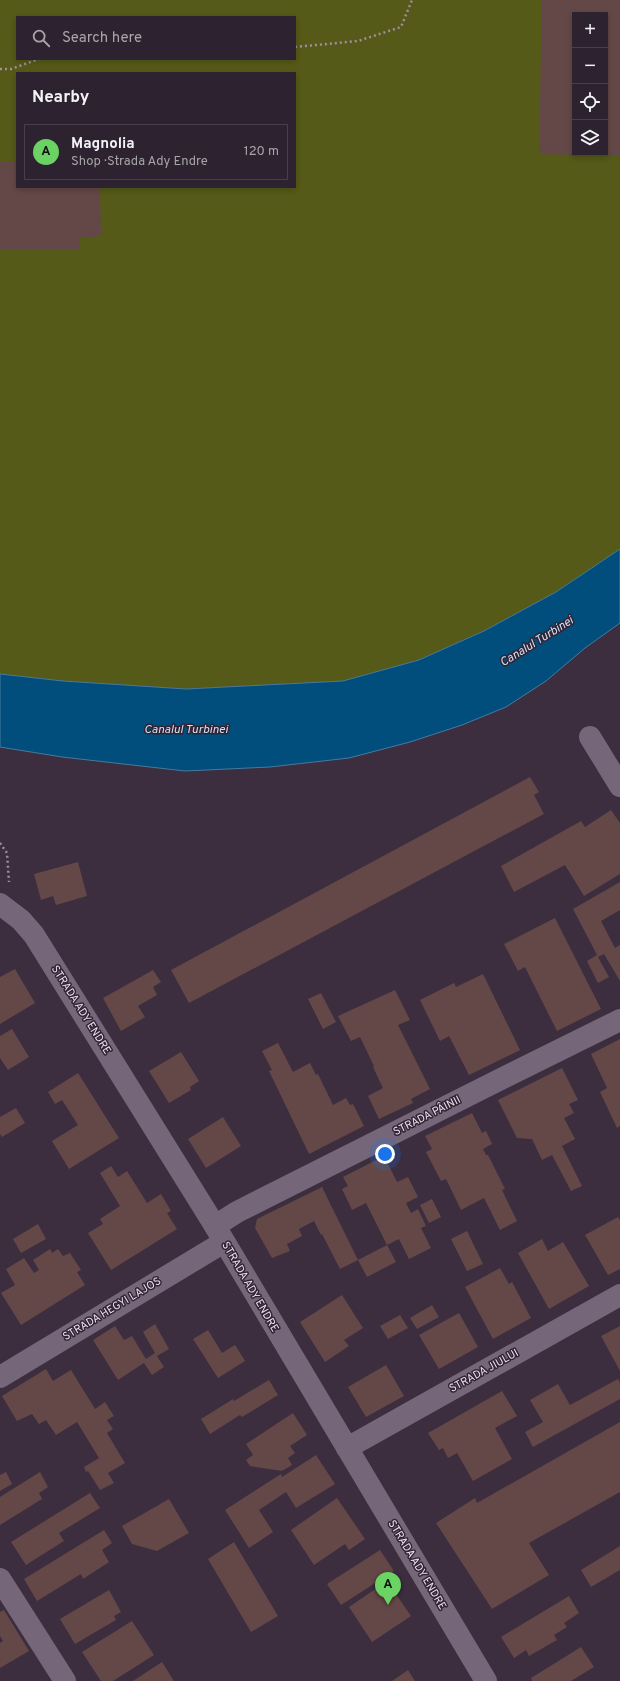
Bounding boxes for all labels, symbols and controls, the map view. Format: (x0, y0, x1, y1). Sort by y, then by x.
map controls (572, 12, 608, 156)
button: + (572, 12, 608, 48)
search box (16, 16, 296, 60)
icon: search (30, 27, 52, 49)
text: Search here (62, 29, 142, 48)
button: − (572, 48, 608, 84)
button: locate (572, 84, 608, 120)
text: Nearby (32, 87, 89, 109)
button: layers (572, 120, 608, 156)
text: Magnolia (71, 135, 135, 154)
text: A (41, 144, 51, 160)
text: 120 m (244, 144, 279, 160)
text: Shop · Strada Ady Endre (71, 154, 208, 170)
water label: Canalul Turbinei (497, 612, 578, 671)
water label: Canalul Turbinei (144, 722, 229, 738)
street label: STRADA ADY ENDRE (48, 963, 114, 1057)
street label: STRADA PÂINII (391, 1092, 463, 1139)
your location (375, 1144, 395, 1164)
street label: STRADA ADY ENDRE (218, 1239, 282, 1335)
street label: STRADA HEGYI LAJOS (60, 1274, 164, 1344)
street label: STRADA JIULUI (447, 1346, 521, 1396)
street label: STRADA ADY ENDRE (385, 1517, 449, 1613)
pin: A (375, 1572, 401, 1605)

